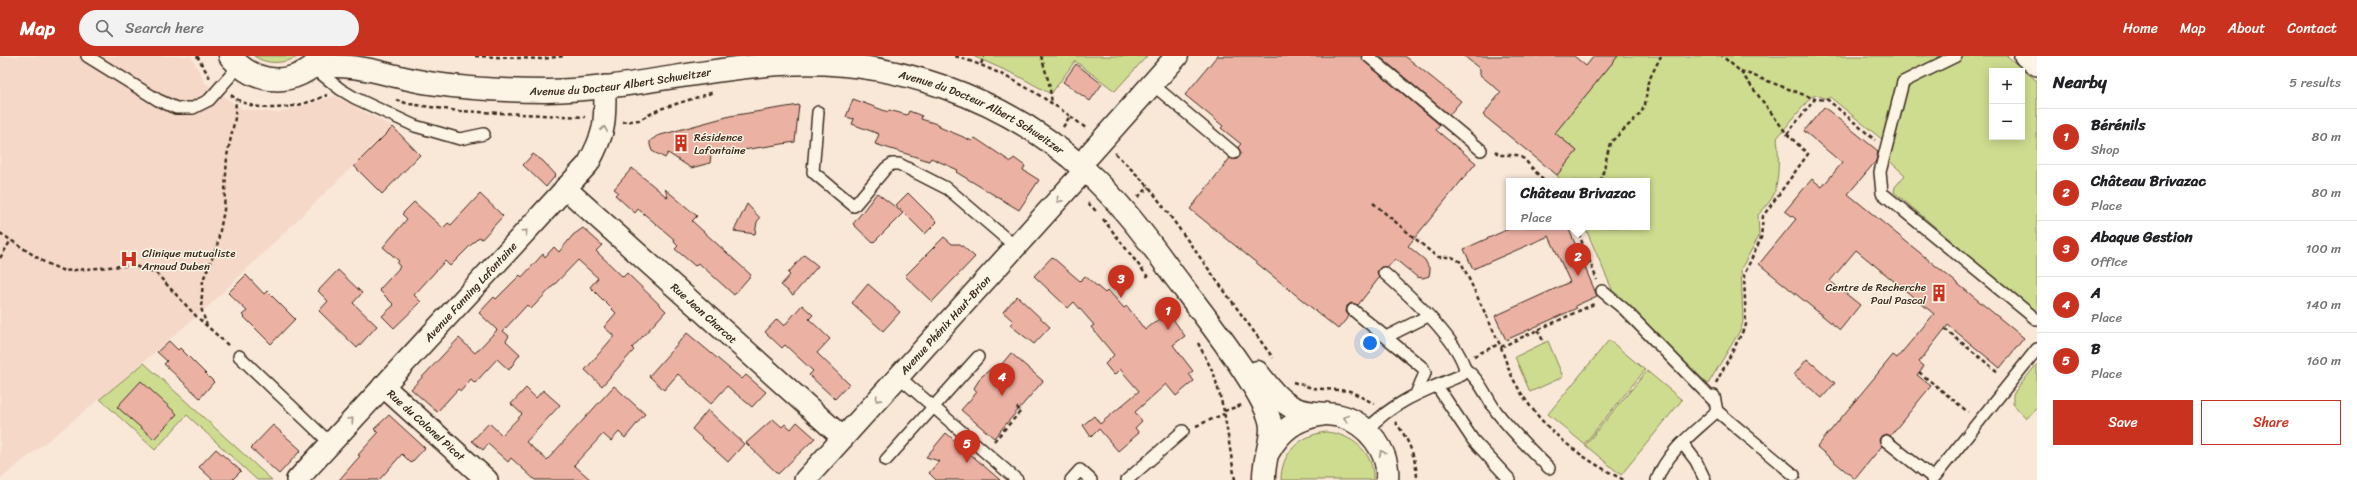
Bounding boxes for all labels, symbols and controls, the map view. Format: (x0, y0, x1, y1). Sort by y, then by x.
search box (79, 10, 359, 46)
text: Map (20, 12, 55, 45)
text: Search here (125, 15, 204, 41)
text: Home (2123, 16, 2158, 41)
text: Map (2180, 16, 2206, 41)
text: About (2228, 16, 2265, 41)
text: Contact (2287, 16, 2337, 41)
icon: search (93, 17, 115, 39)
street label: Avenue du Docteur Albert Schweitzer (529, 62, 714, 101)
street label: Avenue du Docteur Albert Schweitzer (896, 64, 1070, 160)
text: Nearby (2053, 67, 2107, 97)
map controls (1989, 68, 2025, 140)
button: + (1989, 68, 2025, 104)
text: 5 results (2289, 71, 2341, 94)
button: − (1989, 104, 2025, 140)
text: Bérénils (2091, 112, 2145, 138)
text: 1 (2063, 125, 2069, 148)
text: 80 m (2312, 125, 2341, 148)
one-way arrow (599, 126, 607, 132)
place label: Résidence Lafontaine (694, 128, 746, 160)
building icon: Résidence Lafontaine (671, 133, 691, 153)
text: Shop (2091, 138, 2119, 161)
text: Château Brivazac (2091, 168, 2206, 194)
popup (1506, 178, 1650, 230)
text: Château Brivazac (1521, 180, 1635, 206)
text: 2 (2062, 181, 2070, 204)
text: 80 m (2312, 181, 2341, 204)
text: Place (2091, 194, 2122, 217)
one-way arrow (1057, 195, 1064, 202)
text: Place (1521, 206, 1552, 229)
text: Abaque Gestion (2091, 224, 2193, 250)
one-way arrow (520, 229, 527, 237)
street label: Avenue Fanning Lafontaine (419, 237, 522, 347)
text: 3 (2062, 237, 2070, 260)
text: 100 m (2306, 237, 2341, 260)
pin: 2 (1565, 243, 1591, 276)
place label: Clinique mutualiste Arnaud Duben (141, 244, 236, 276)
hospital icon: Clinique mutualiste Arnaud Duben (119, 249, 139, 269)
text: Office (2091, 250, 2128, 273)
pin: 3 (1108, 265, 1134, 298)
street label: Avenue Phénix Haut-Brion (894, 271, 995, 380)
street label: Rue Jean Charcot (666, 278, 742, 348)
place label: Centre de Recherche Paul Pascal (1825, 278, 1927, 310)
text: A (2091, 280, 2101, 306)
building icon: Centre de Recherche Paul Pascal (1929, 283, 1949, 303)
text: 4 (2062, 293, 2070, 316)
text: 140 m (2306, 293, 2341, 316)
pin: 1 (1155, 297, 1181, 330)
text: Place (2091, 306, 2122, 329)
your location (1360, 333, 1380, 353)
text: B (2091, 336, 2100, 362)
text: 5 (2062, 349, 2070, 372)
text: 160 m (2306, 349, 2341, 372)
text: Place (2091, 362, 2122, 385)
pin: 4 (989, 363, 1015, 396)
street label: Rue du Colonel Picot (383, 384, 470, 466)
one-way arrow (875, 395, 882, 402)
button: Save (2053, 400, 2193, 445)
button: Share (2201, 400, 2341, 445)
one-way arrow (1343, 415, 1350, 423)
one-way arrow (347, 417, 354, 425)
pin: 5 (954, 430, 980, 463)
one-way arrow (1379, 450, 1387, 457)

